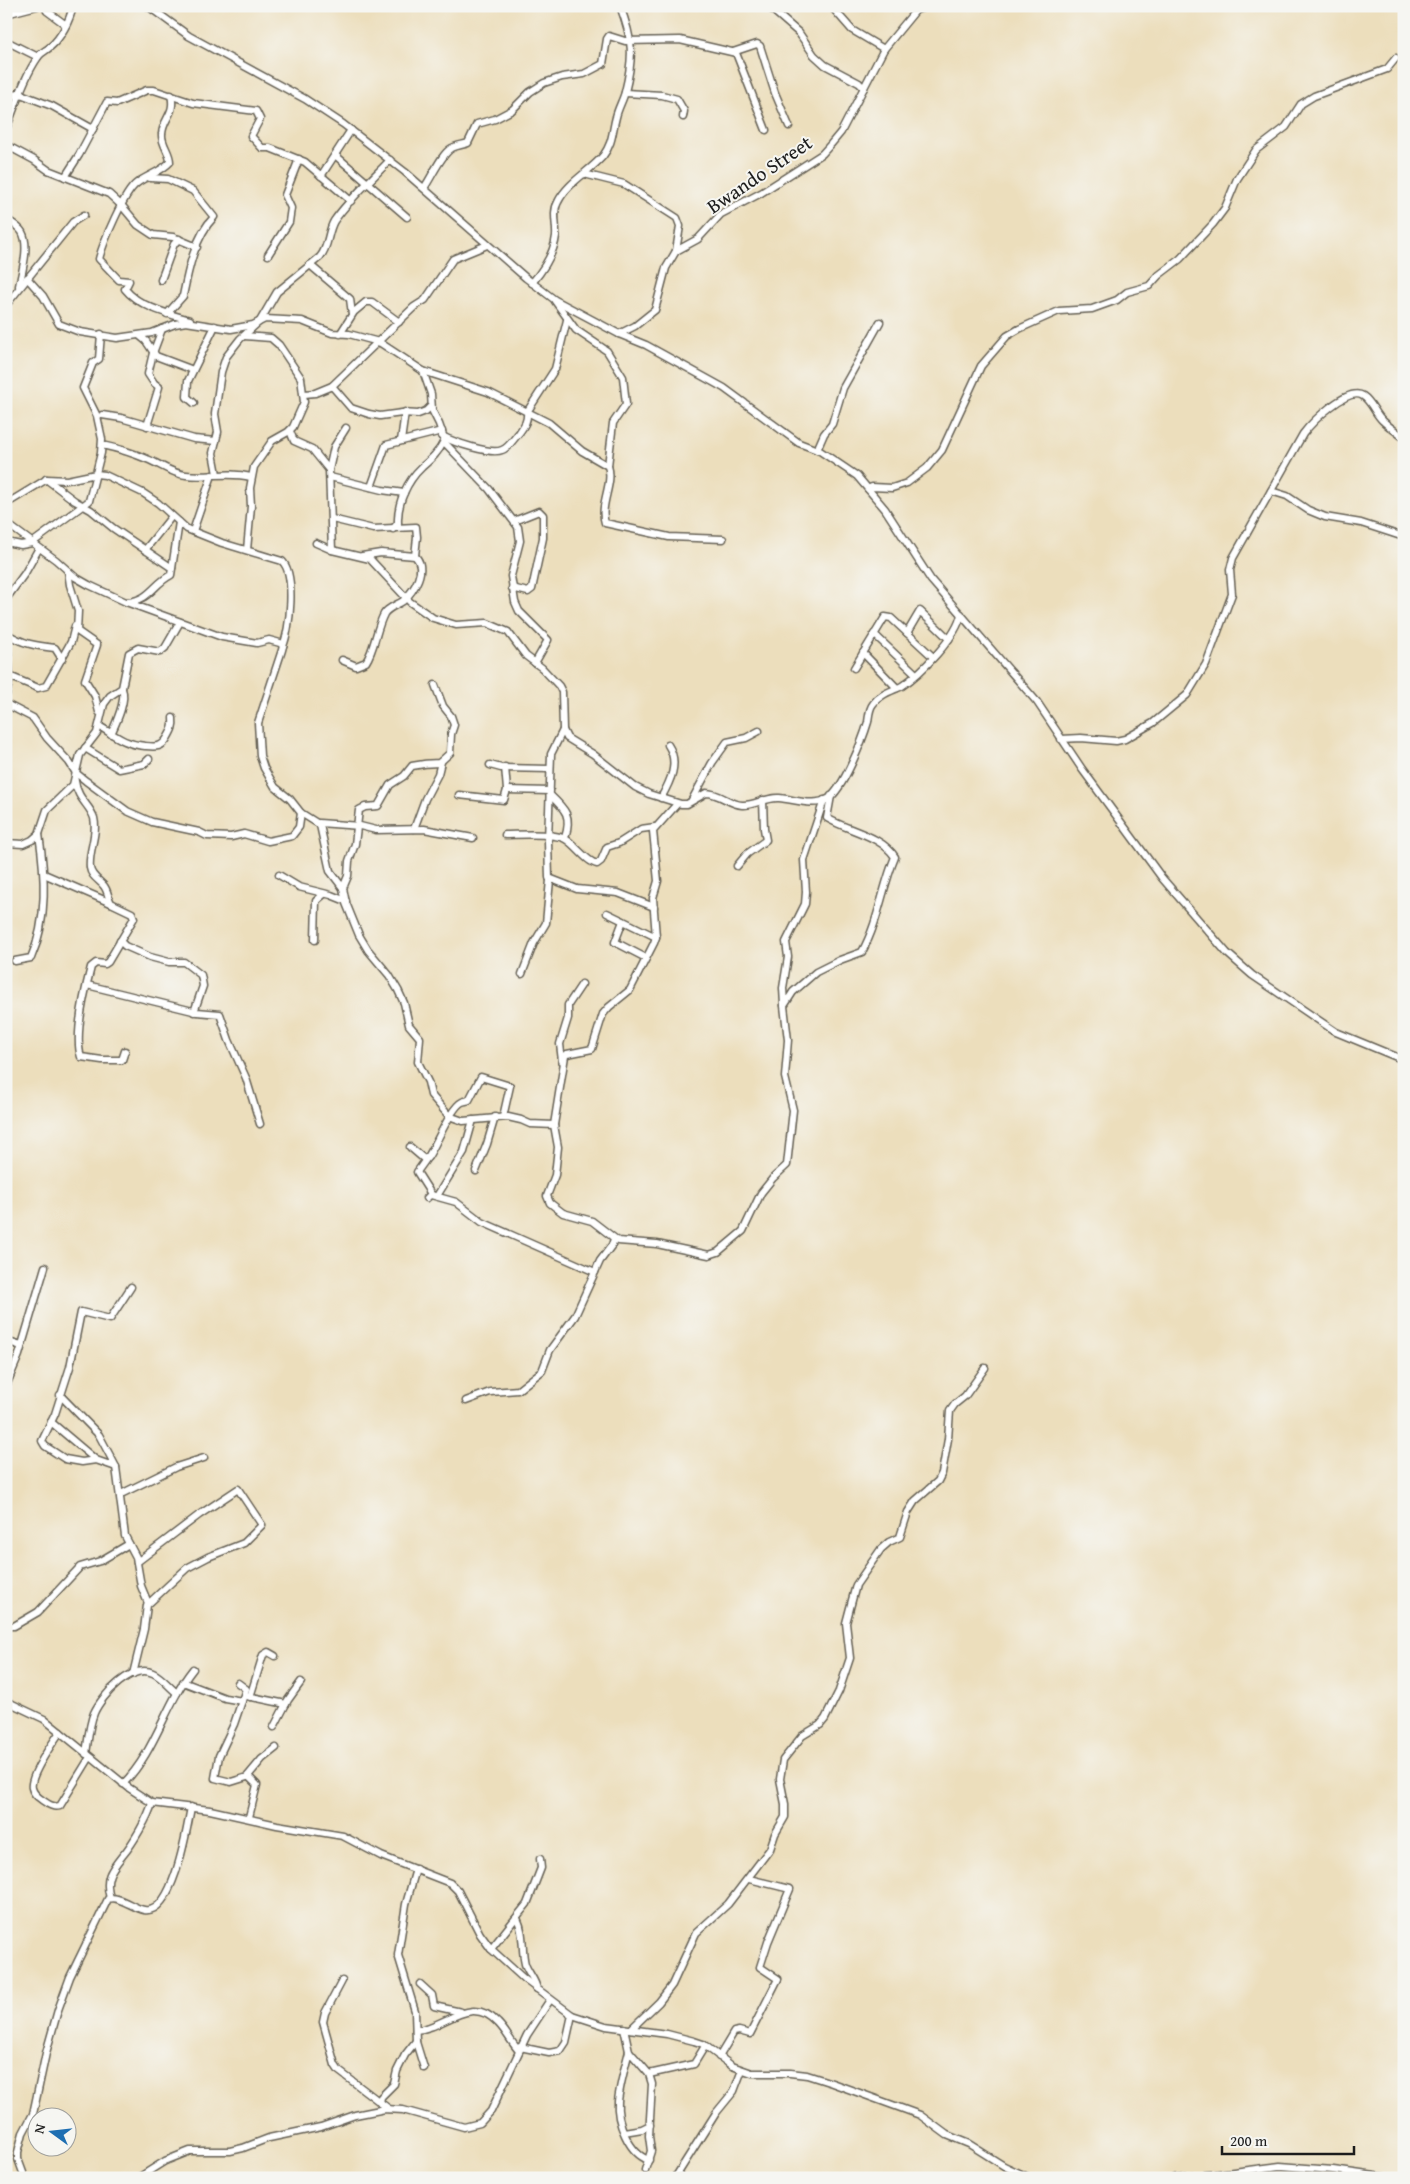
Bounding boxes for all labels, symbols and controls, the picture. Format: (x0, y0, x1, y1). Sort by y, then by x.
street label: Bwando Street (700, 128, 818, 220)
north arrow (28, 2106, 78, 2156)
text: N (29, 2121, 50, 2136)
scale bar (1222, 2124, 1355, 2156)
text: 200 m (1230, 2130, 1268, 2151)

